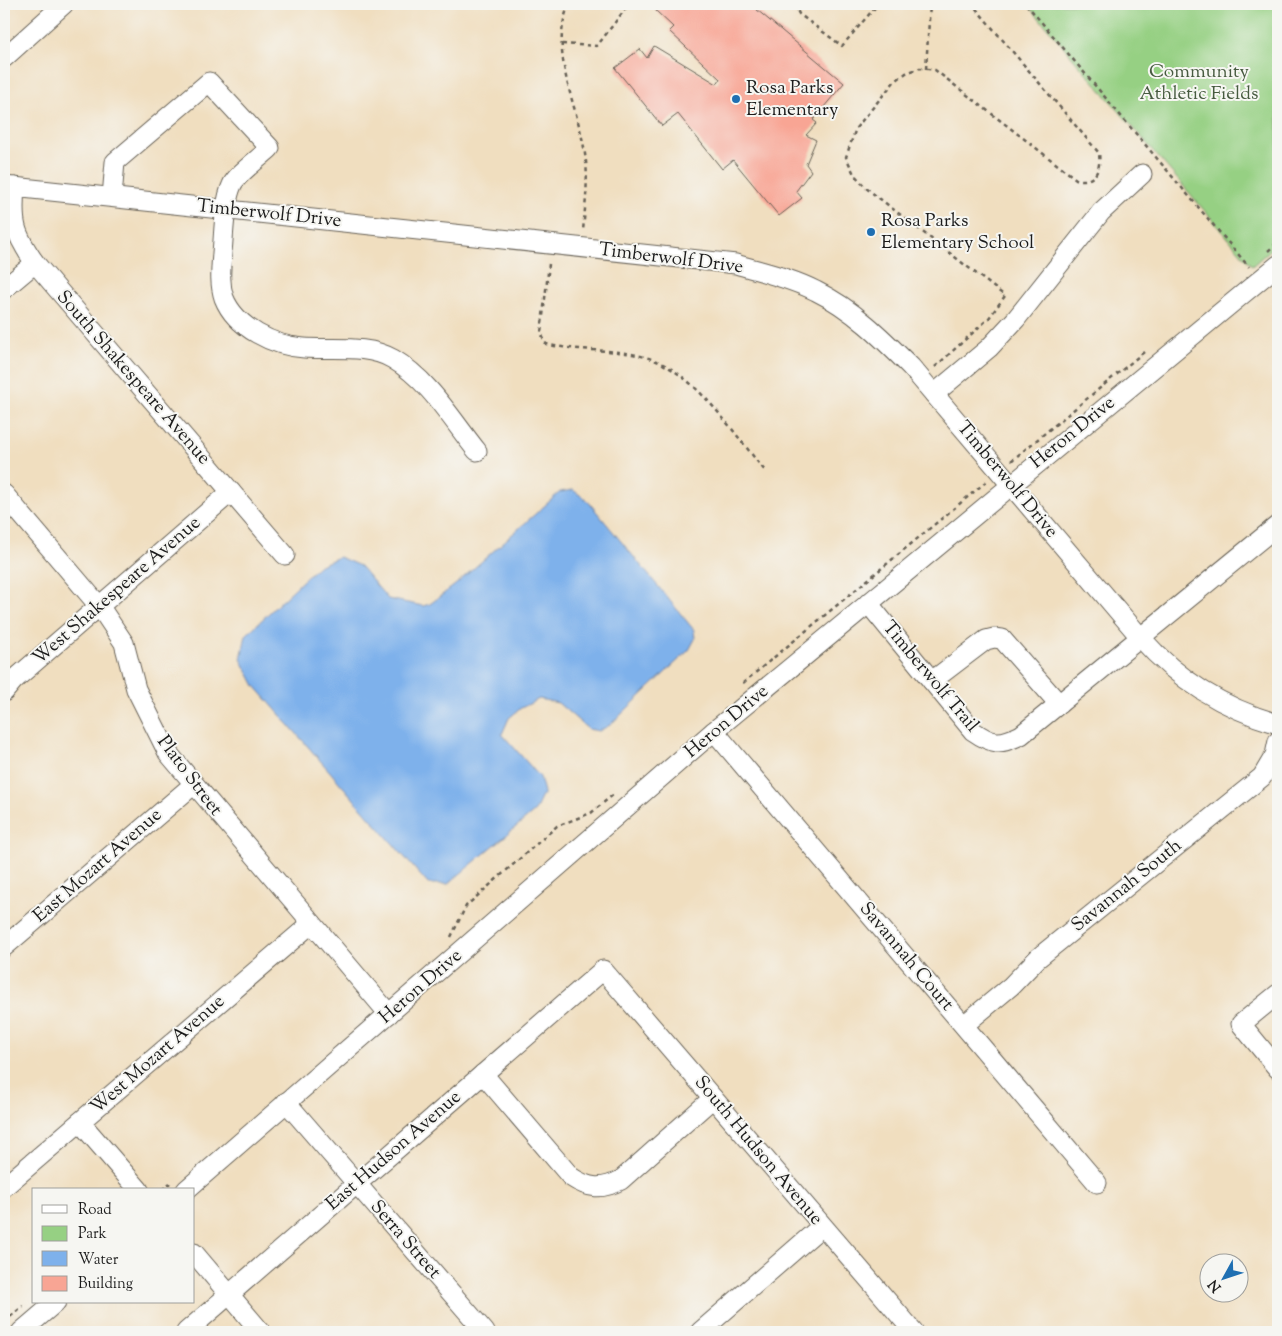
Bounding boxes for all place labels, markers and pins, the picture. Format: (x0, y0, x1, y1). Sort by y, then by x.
place label: Rosa Parks Elementary (746, 75, 839, 124)
marker: Rosa Parks Elementary (730, 93, 742, 105)
place label: Rosa Parks Elementary School (881, 208, 1034, 257)
marker: Rosa Parks Elementary School (865, 226, 877, 238)

